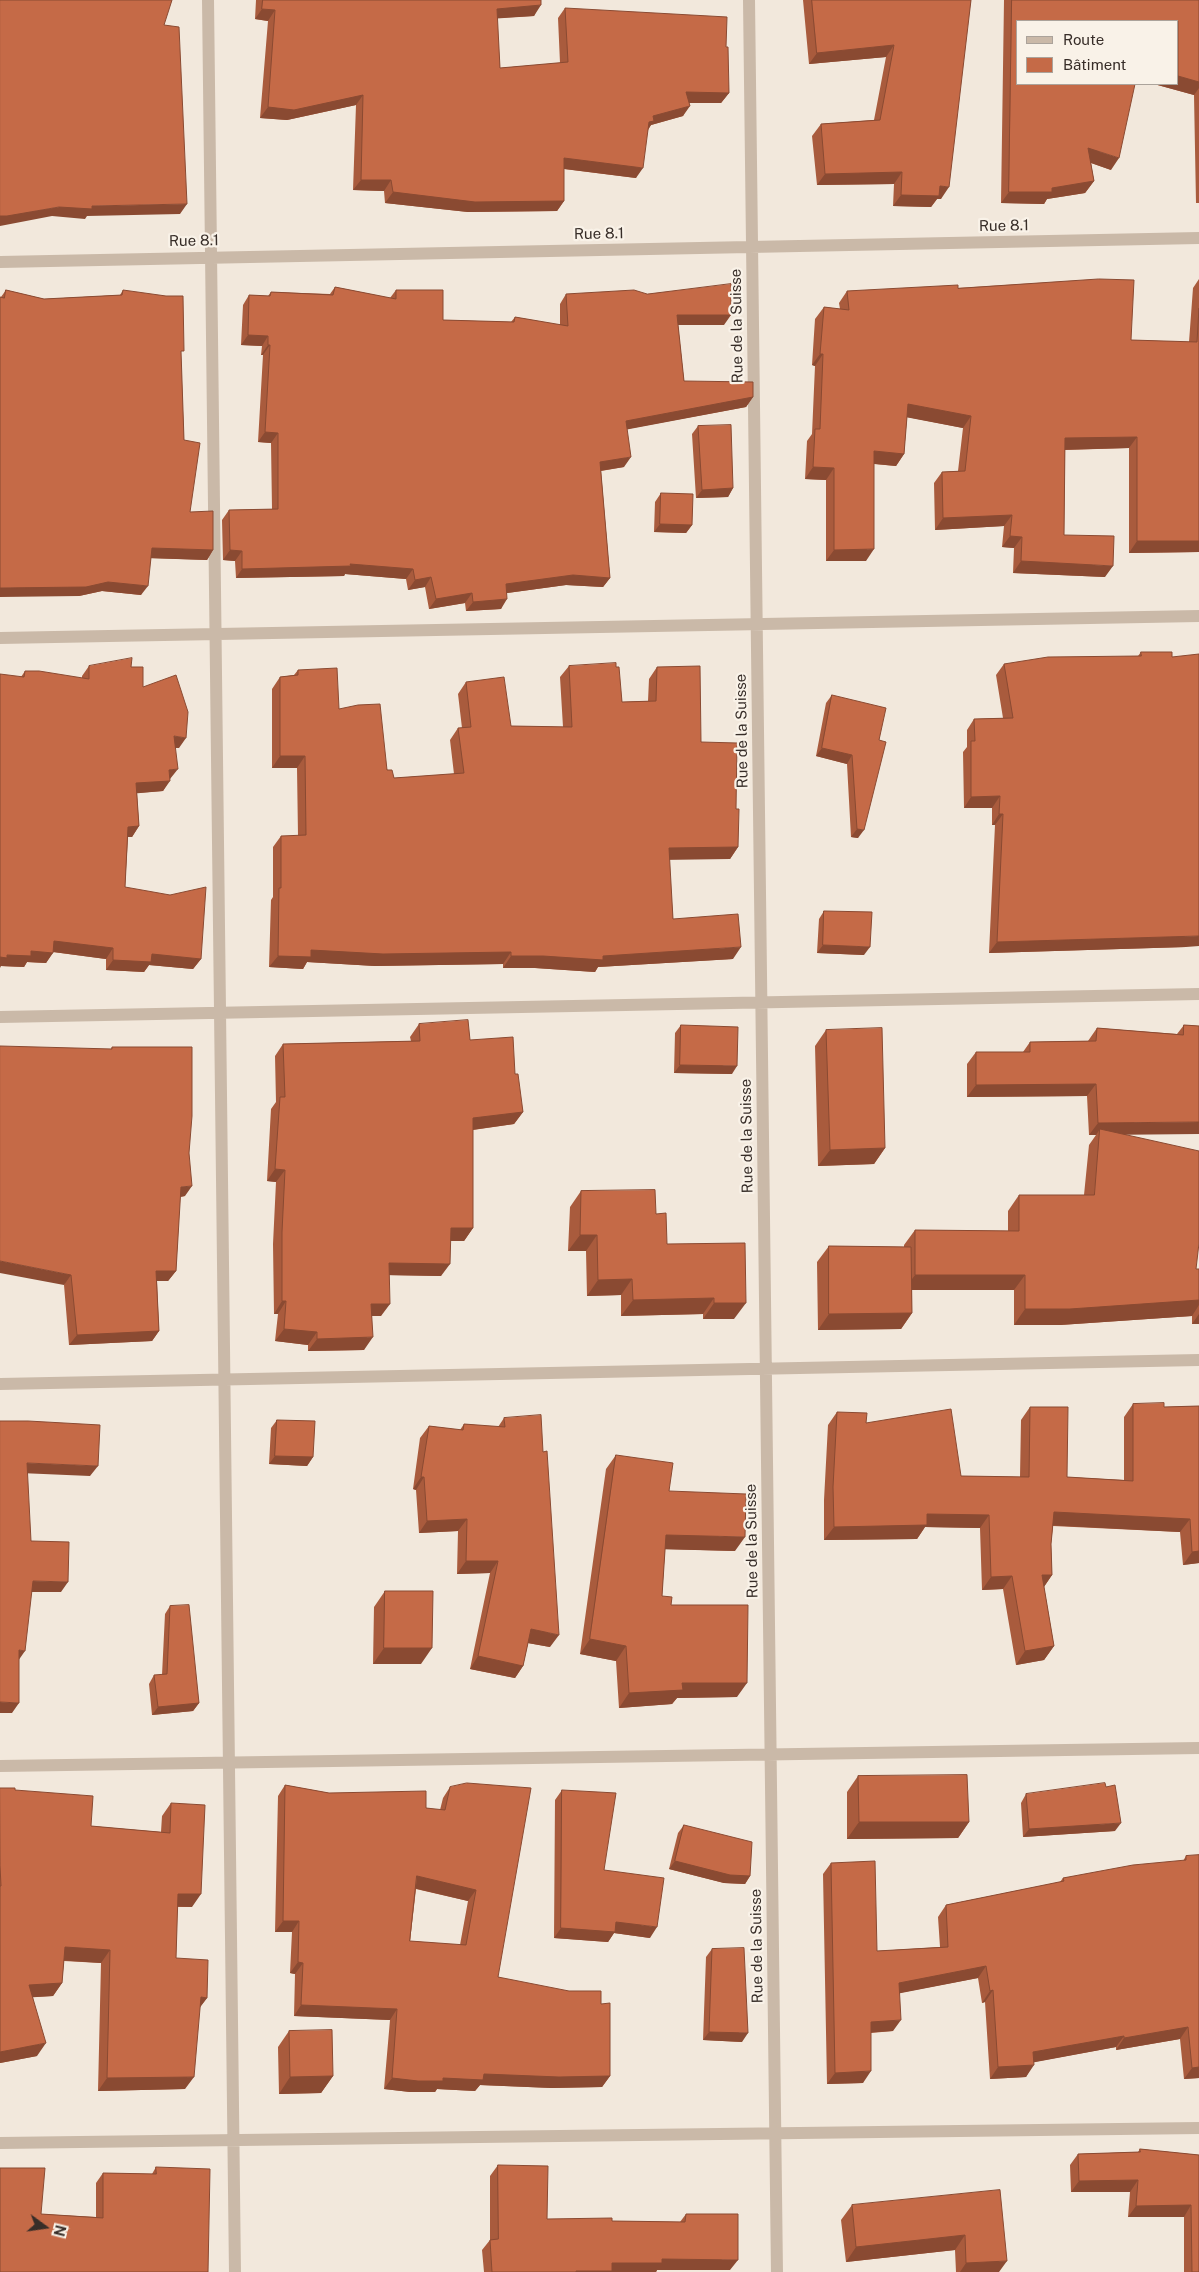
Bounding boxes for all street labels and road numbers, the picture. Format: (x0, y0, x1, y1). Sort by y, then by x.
street label: Rue 8.1 (979, 217, 1029, 235)
street label: Rue 8.1 (574, 225, 624, 243)
street label: Rue 8.1 (169, 232, 219, 250)
street label: Rue de la Suisse (727, 269, 747, 383)
street label: Rue de la Suisse (732, 674, 752, 788)
street label: Rue de la Suisse (737, 1079, 757, 1193)
street label: Rue de la Suisse (742, 1484, 762, 1598)
street label: Rue de la Suisse (747, 1889, 767, 2003)

